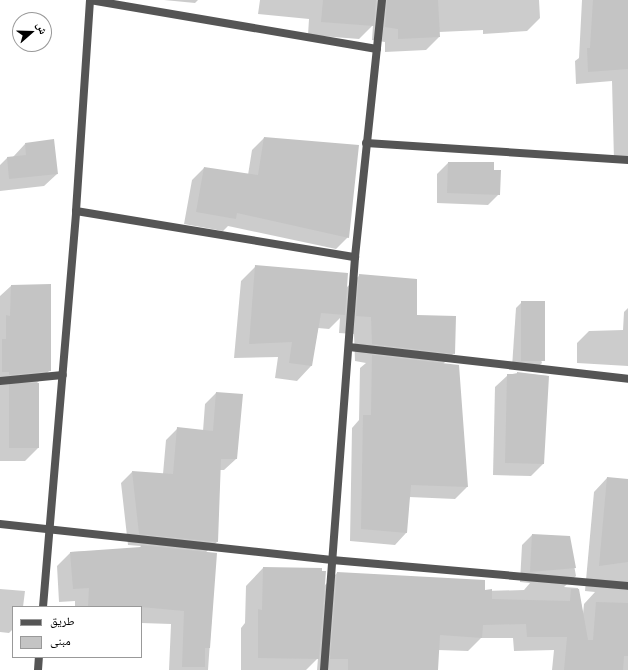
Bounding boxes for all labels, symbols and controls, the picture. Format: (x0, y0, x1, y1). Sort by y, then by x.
north arrow (12, 12, 52, 52)
text: ش (34, 20, 52, 36)
legend (12, 606, 142, 658)
text: طريق (50, 612, 75, 629)
text: مبنى (50, 632, 71, 649)

